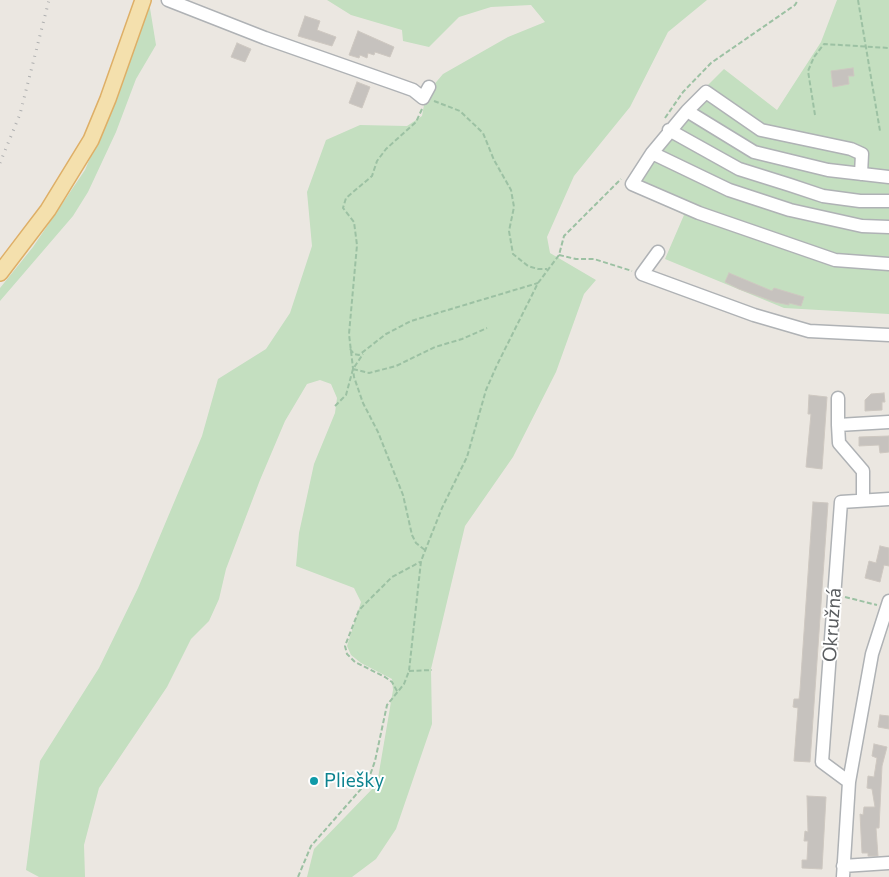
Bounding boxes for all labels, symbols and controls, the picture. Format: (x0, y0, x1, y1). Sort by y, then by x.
street label: Okružná (818, 587, 846, 663)
place label: Pliešky (324, 770, 384, 792)
marker: Pliešky (308, 775, 320, 787)

